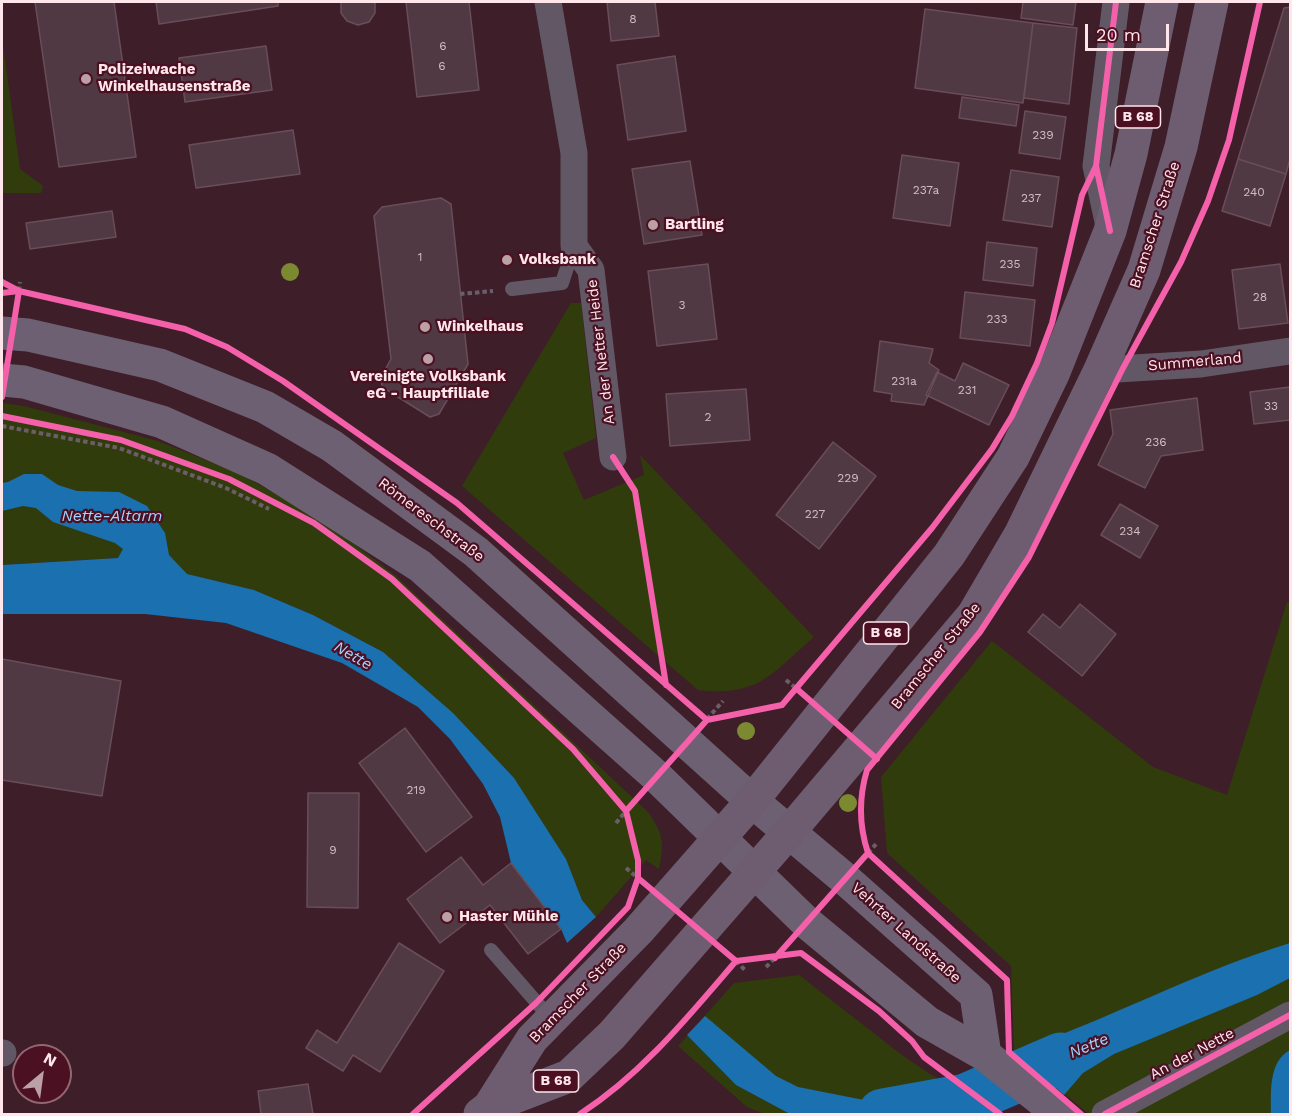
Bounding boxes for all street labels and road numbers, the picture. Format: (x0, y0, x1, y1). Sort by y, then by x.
road number: B 68 (1116, 106, 1160, 128)
street label: Bramscher Straße (1126, 159, 1184, 291)
street label: An der Netter Heide (583, 278, 619, 426)
street label: Summerland (1147, 349, 1243, 375)
street label: Römereschstraße (374, 474, 488, 566)
street label: Bramscher Straße (887, 599, 985, 713)
road number: B 68 (864, 622, 908, 644)
street label: Vehrter Landstraße (847, 879, 965, 987)
street label: Bramscher Straße (526, 939, 630, 1047)
street label: An der Nette (1147, 1024, 1237, 1084)
road number: B 68 (534, 1070, 578, 1092)

